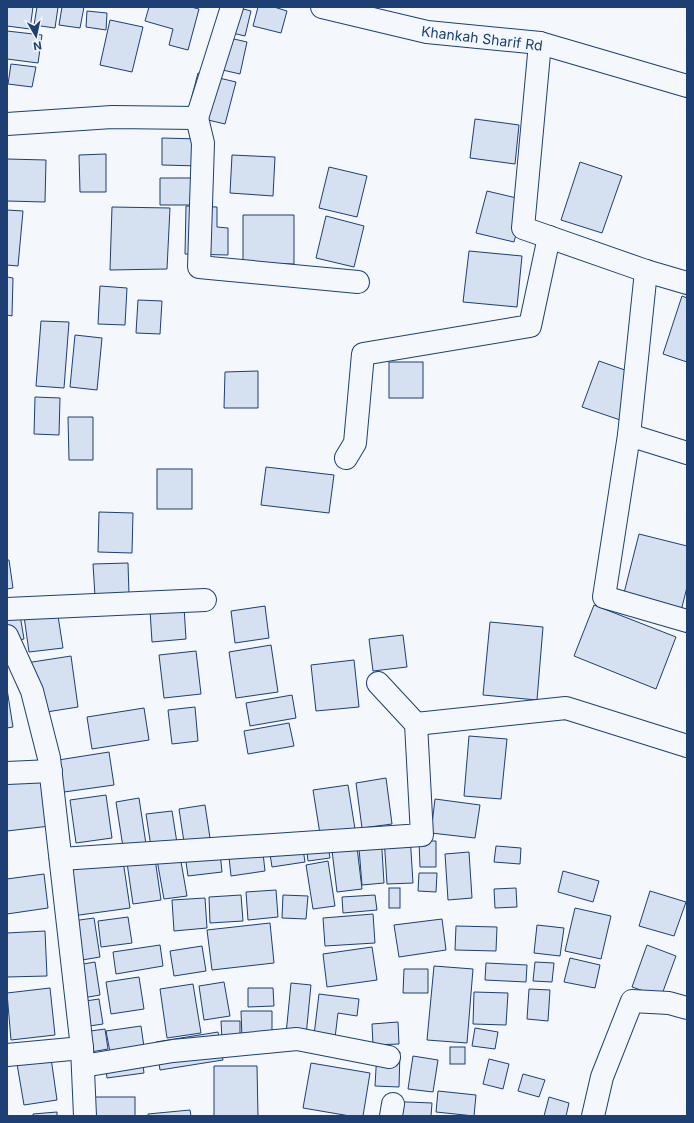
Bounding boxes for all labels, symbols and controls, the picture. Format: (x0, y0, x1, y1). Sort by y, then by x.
north arrow (16, 16, 56, 56)
street label: Khankah Sharif Rd (420, 22, 544, 54)
text: N (32, 38, 43, 53)

